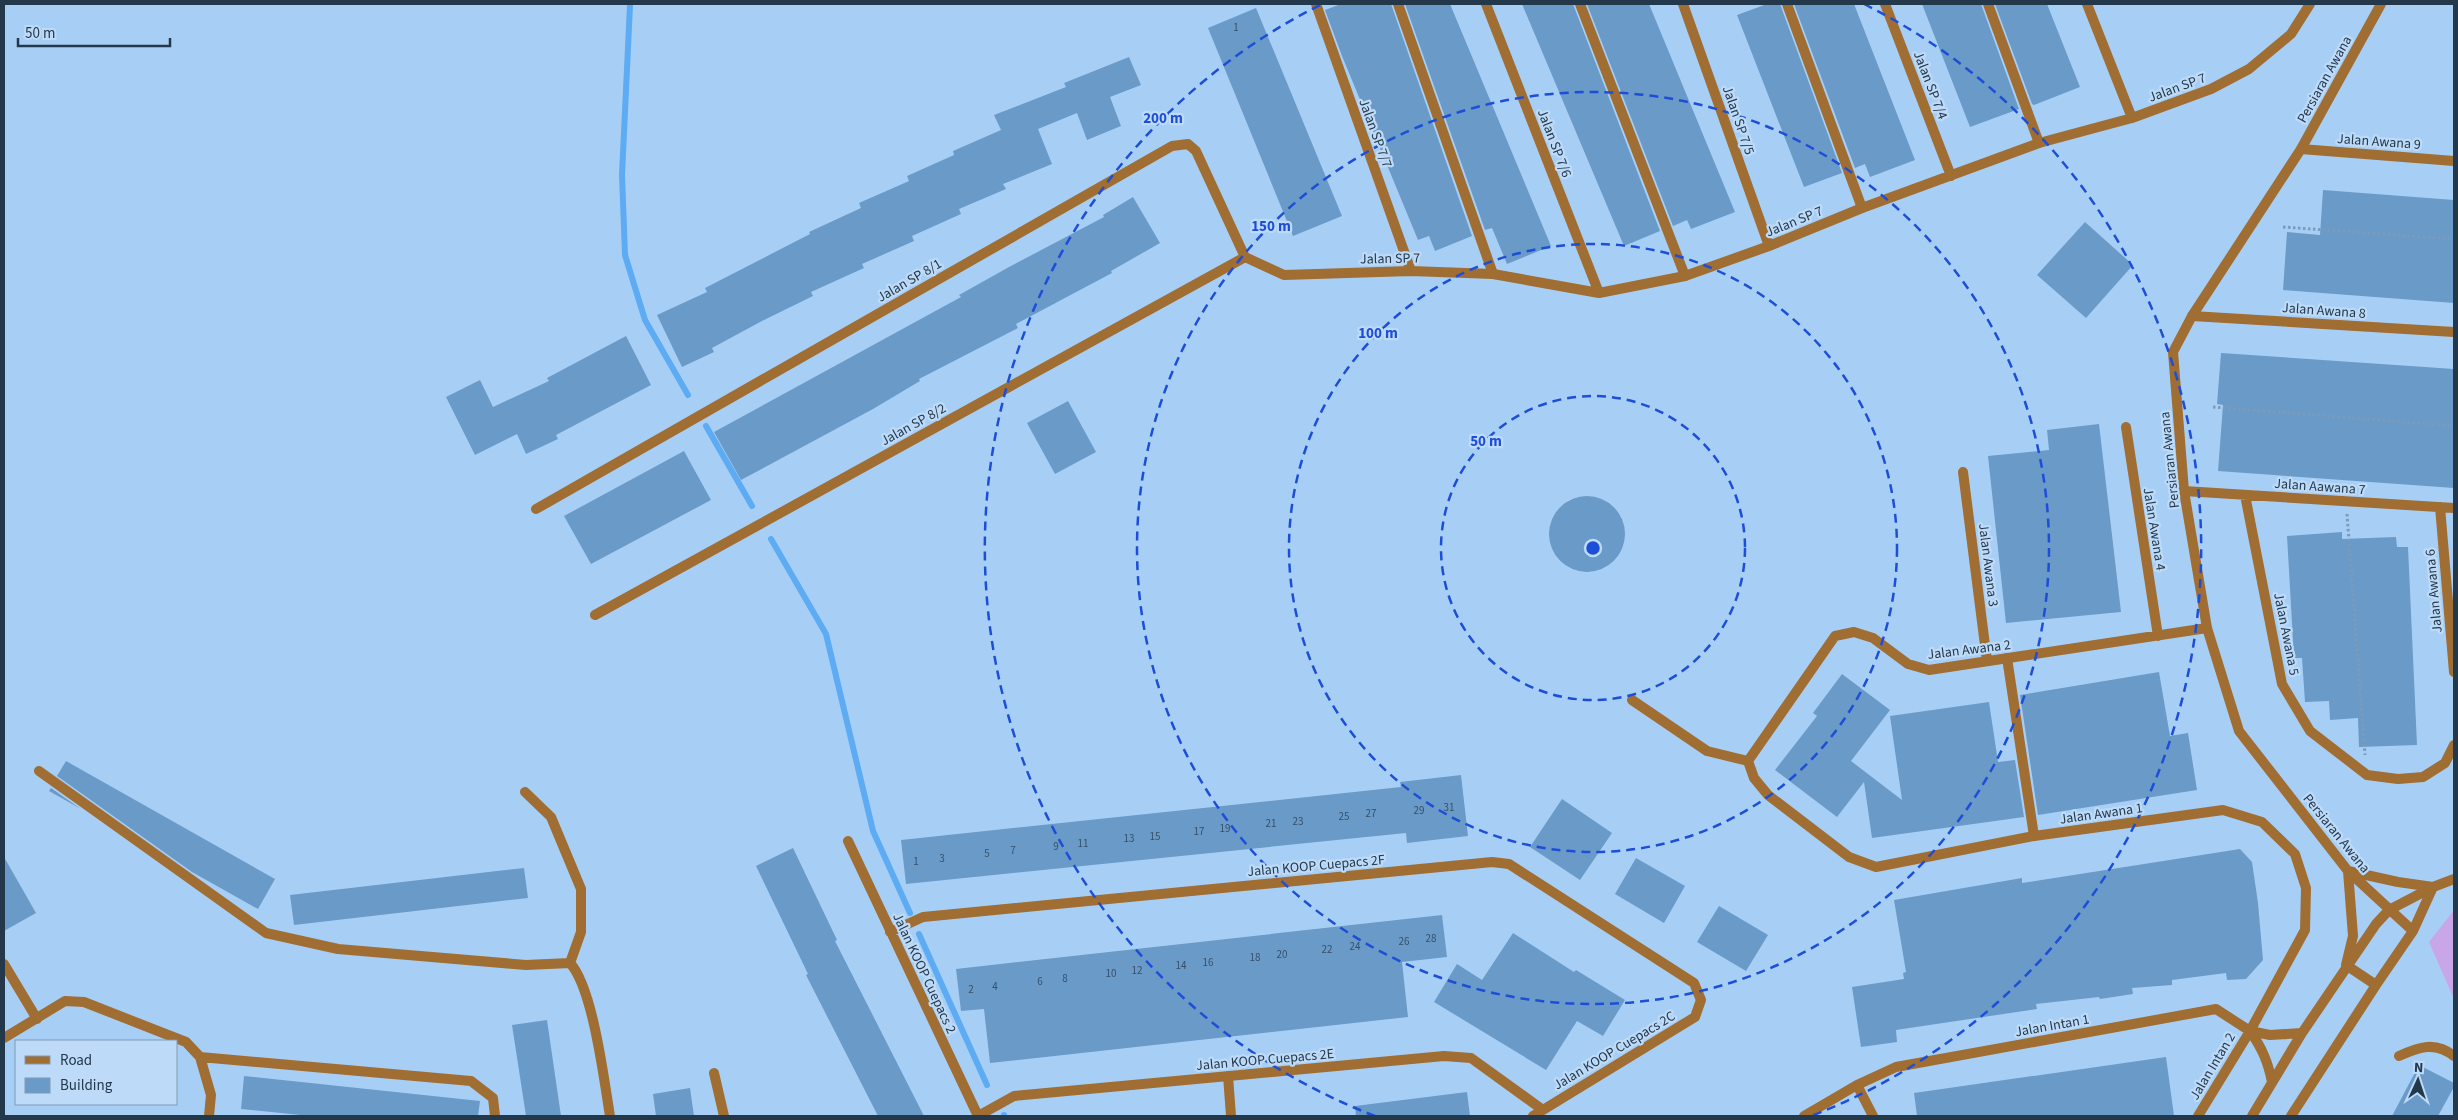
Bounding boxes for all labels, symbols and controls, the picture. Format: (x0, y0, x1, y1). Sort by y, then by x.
scale bar (18, 15, 170, 47)
house number: 1 (1233, 20, 1239, 35)
text: 50 m (25, 23, 55, 44)
street label: Persiaran Awana (2293, 32, 2357, 127)
street label: Jalan SP 7/4 (1908, 48, 1952, 123)
street label: Jalan SP 7 (2146, 68, 2209, 108)
street label: Jalan SP 7/5 (1717, 83, 1759, 158)
street label: Jalan SP 7/7 (1353, 96, 1397, 171)
street label: Jalan SP 7/6 (1532, 106, 1576, 181)
text: 200 m (1143, 108, 1183, 129)
street label: Jalan Awana 9 (2336, 129, 2421, 155)
street label: Jalan SP 7 (1763, 201, 1826, 242)
text: 150 m (1251, 216, 1291, 237)
street label: Jalan SP 7 (1360, 248, 1420, 270)
street label: Jalan SP 8/1 (873, 254, 946, 307)
street label: Jalan Awana 8 (2281, 298, 2366, 324)
text: 100 m (1358, 323, 1398, 344)
street label: Jalan SP 8/2 (877, 399, 950, 451)
street label: Persiaran Awana (2155, 411, 2185, 509)
text: 50 m (1470, 431, 1502, 452)
street label: Jalan Aawana 7 (2274, 474, 2366, 500)
street label: Jalan Awana 4 (2138, 486, 2170, 572)
street label: Jalan Awana 3 (1973, 522, 2003, 608)
centre of rings (1584, 539, 1602, 557)
street label: Jalan Awana 6 (2420, 548, 2448, 634)
street label: Jalan Awana 5 (2268, 591, 2304, 677)
street label: Jalan Awana 2 (1926, 635, 2012, 665)
street label: Persiaran Awana (2298, 790, 2375, 878)
street label: Jalan Awana 1 (2058, 798, 2144, 830)
house number: 31 (1444, 800, 1454, 815)
house number: 29 (1414, 803, 1424, 818)
house number: 27 (1366, 806, 1376, 821)
house number: 25 (1339, 809, 1349, 824)
house number: 23 (1293, 814, 1303, 829)
house number: 21 (1266, 816, 1276, 831)
house number: 19 (1220, 821, 1230, 836)
house number: 17 (1194, 824, 1204, 839)
house number: 15 (1150, 829, 1160, 844)
house number: 13 (1124, 831, 1134, 846)
house number: 11 (1078, 836, 1088, 851)
house number: 9 (1053, 839, 1059, 854)
house number: 7 (1010, 843, 1016, 858)
house number: 5 (984, 846, 990, 861)
street label: Jalan KOOP Cuepacs 2F (1246, 850, 1386, 882)
house number: 3 (939, 851, 945, 866)
house number: 1 (913, 854, 919, 869)
street label: Jalan KOOP Cuepacs 2 (887, 910, 961, 1037)
house number: 28 (1426, 931, 1437, 946)
house number: 26 (1399, 934, 1410, 949)
house number: 24 (1350, 939, 1361, 954)
house number: 22 (1322, 942, 1332, 957)
house number: 20 (1277, 947, 1287, 962)
house number: 18 (1250, 950, 1261, 965)
house number: 16 (1203, 955, 1214, 970)
house number: 14 (1176, 958, 1187, 973)
house number: 12 (1132, 963, 1142, 978)
house number: 10 (1106, 966, 1116, 981)
house number: 8 (1062, 971, 1068, 986)
house number: 6 (1037, 974, 1043, 989)
house number: 4 (992, 979, 998, 994)
house number: 2 (968, 982, 974, 997)
street label: Jalan KOOP Cuepacs 2C (1550, 1006, 1679, 1095)
street label: Jalan Intan 1 (2013, 1010, 2091, 1042)
street label: Jalan Intan 2 (2185, 1029, 2241, 1104)
legend (15, 1040, 178, 1105)
street label: Jalan KOOP Cuepacs 2E (1195, 1044, 1335, 1076)
text: Road (60, 1050, 92, 1071)
north arrow (2393, 1055, 2443, 1105)
text: N (2413, 1058, 2424, 1078)
text: Building (60, 1075, 113, 1096)

